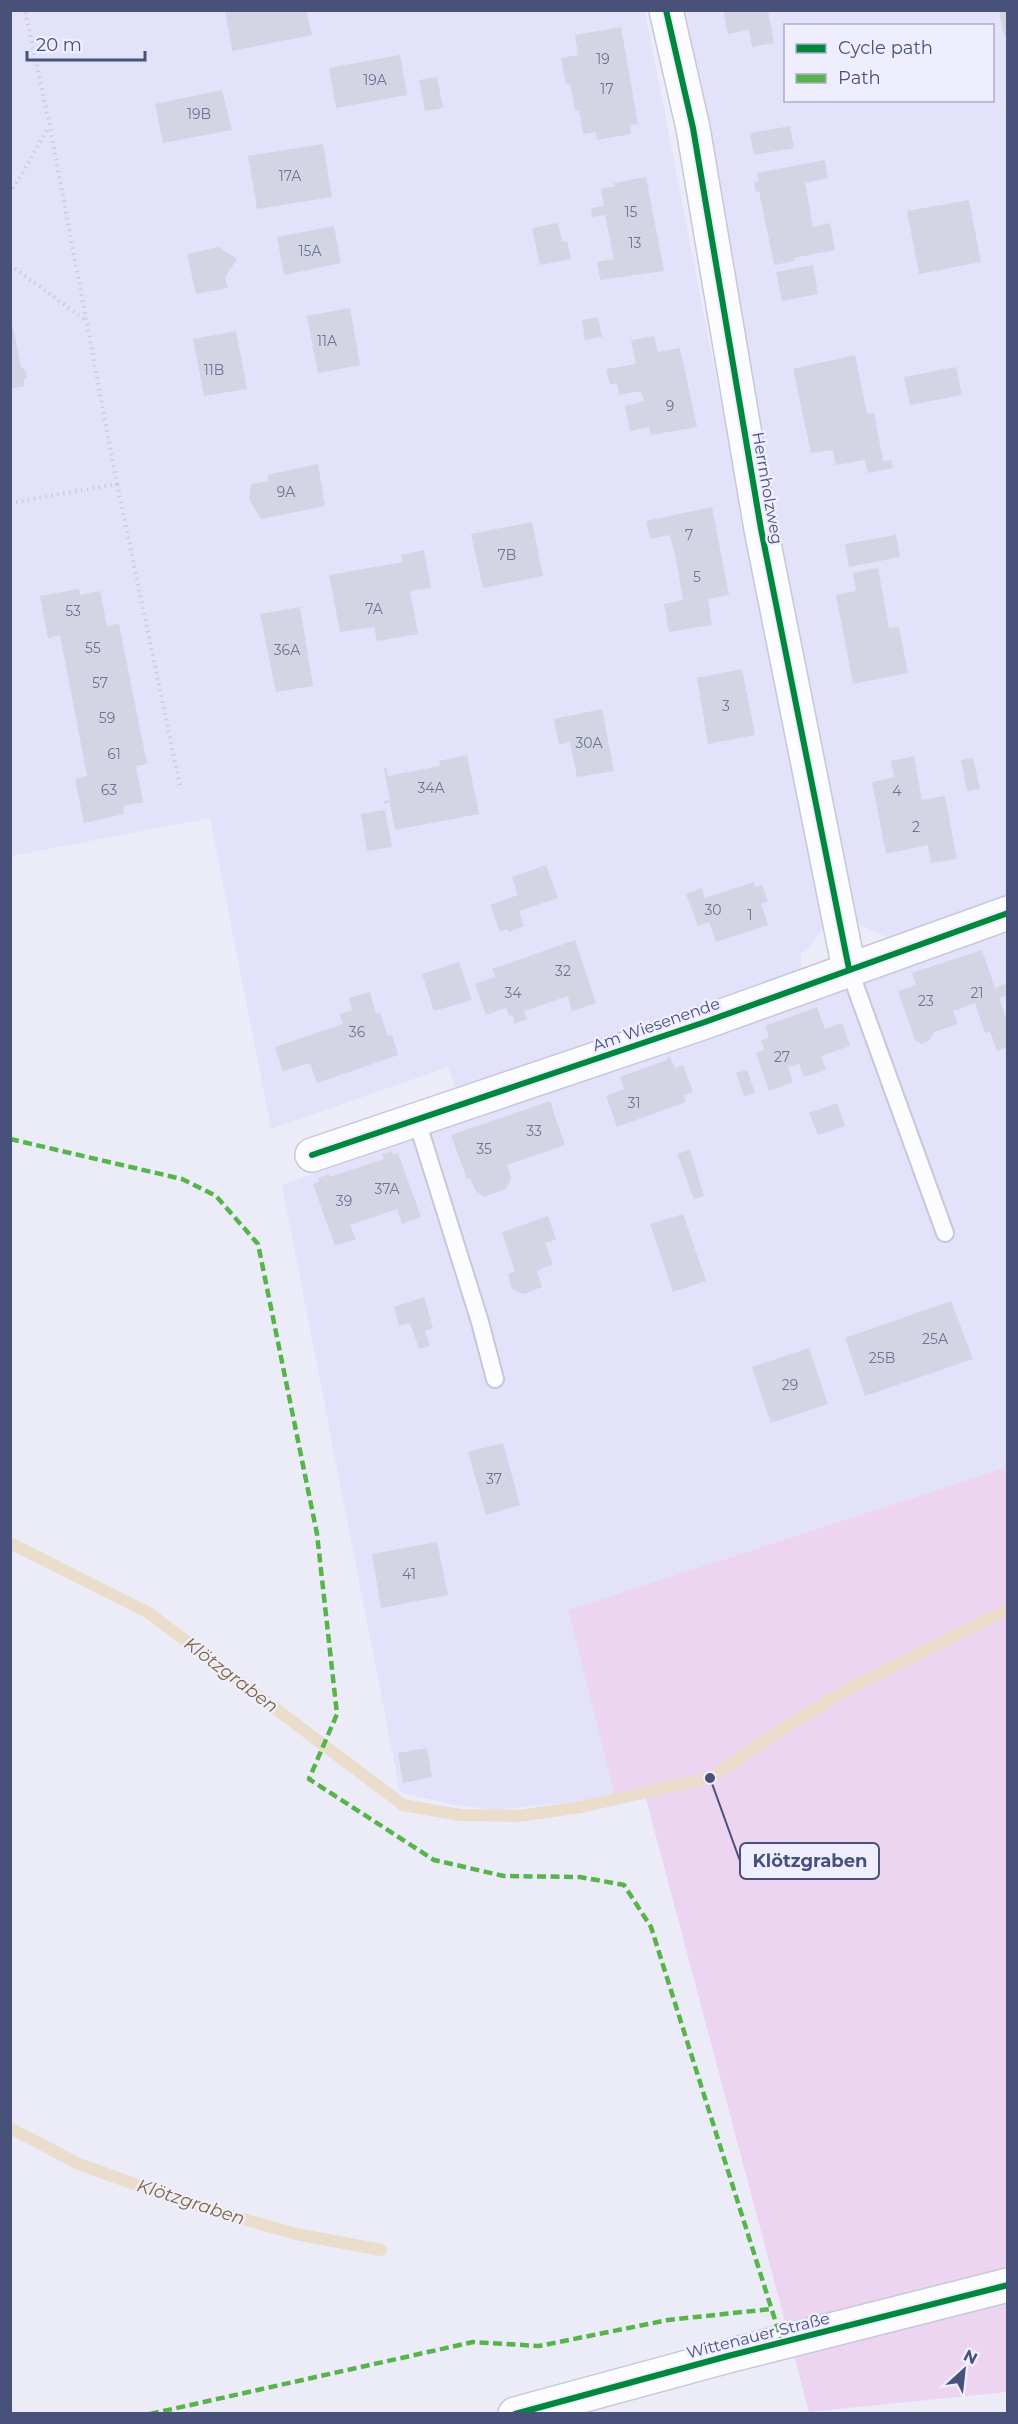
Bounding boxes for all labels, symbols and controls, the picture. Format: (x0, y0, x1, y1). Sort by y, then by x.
scale bar (27, 24, 146, 62)
legend (784, 24, 994, 102)
text: 20 m (36, 34, 82, 56)
text: Cycle path (838, 37, 933, 59)
house number: 19 (596, 50, 610, 68)
text: Path (838, 67, 881, 89)
house number: 19A (363, 71, 388, 89)
house number: 17 (600, 80, 614, 98)
house number: 19B (187, 105, 211, 123)
house number: 17A (279, 167, 302, 185)
house number: 15 (625, 203, 638, 221)
house number: 13 (629, 234, 642, 252)
house number: 15A (298, 242, 322, 260)
house number: 11A (317, 332, 338, 350)
house number: 11B (204, 361, 224, 379)
house number: 9 (666, 397, 674, 415)
street label: Herrnholzweg (748, 430, 787, 546)
house number: 9A (277, 483, 296, 501)
house number: 7 (685, 526, 693, 544)
house number: 7B (498, 546, 516, 564)
house number: 5 (693, 568, 701, 586)
house number: 7A (365, 600, 384, 618)
house number: 53 (65, 602, 81, 620)
house number: 55 (85, 639, 101, 657)
house number: 36A (274, 641, 301, 659)
house number: 57 (92, 674, 108, 692)
house number: 3 (722, 697, 730, 715)
house number: 59 (99, 709, 115, 727)
house number: 30A (575, 734, 604, 752)
house number: 61 (107, 745, 121, 763)
house number: 34A (417, 779, 446, 797)
house number: 63 (101, 781, 117, 799)
house number: 4 (892, 782, 902, 800)
house number: 2 (912, 818, 920, 836)
house number: 30 (704, 901, 722, 919)
house number: 1 (747, 906, 753, 924)
house number: 32 (555, 962, 571, 980)
house number: 34 (504, 984, 522, 1002)
house number: 21 (970, 984, 984, 1002)
house number: 23 (918, 992, 934, 1010)
street label: Am Wiesenende (590, 994, 722, 1055)
house number: 36 (349, 1023, 366, 1041)
house number: 27 (774, 1048, 790, 1066)
house number: 31 (628, 1094, 640, 1112)
house number: 33 (526, 1122, 542, 1140)
house number: 35 (476, 1140, 492, 1158)
house number: 37A (374, 1180, 401, 1198)
house number: 39 (336, 1192, 352, 1210)
house number: 25A (922, 1330, 949, 1348)
house number: 25B (869, 1349, 895, 1367)
house number: 29 (782, 1376, 798, 1394)
house number: 37 (486, 1470, 502, 1488)
house number: 41 (402, 1565, 416, 1583)
water label: Klötzgraben (180, 1632, 282, 1718)
callout: Klötzgraben (740, 1843, 879, 1879)
text: Klötzgraben (753, 1850, 868, 1872)
water label: Klötzgraben (134, 2174, 248, 2230)
street label: Wittenauer Straße (685, 2308, 832, 2362)
north arrow (934, 2340, 994, 2400)
text: N (961, 2346, 981, 2368)

